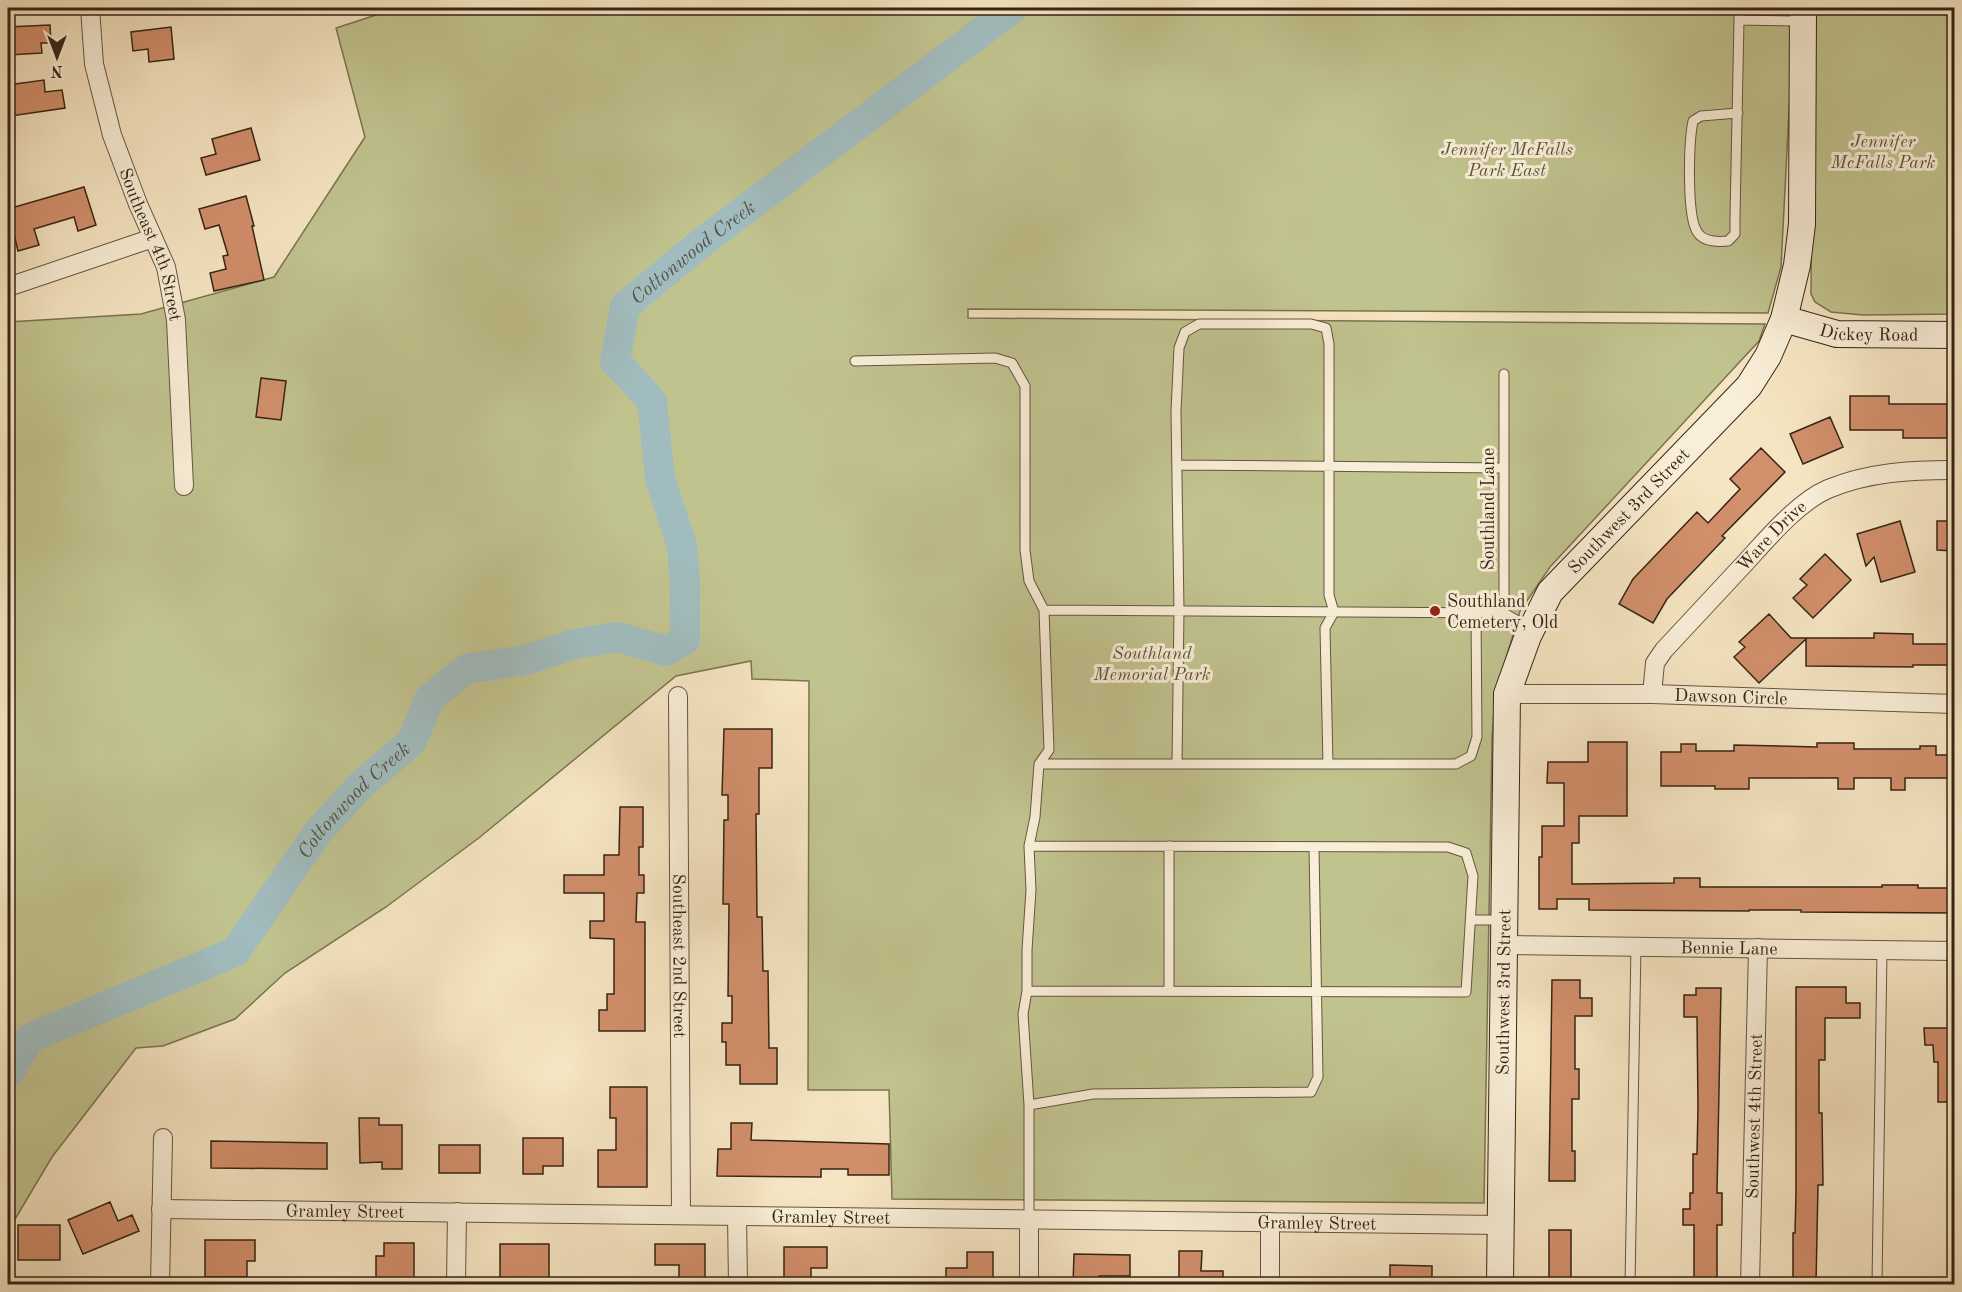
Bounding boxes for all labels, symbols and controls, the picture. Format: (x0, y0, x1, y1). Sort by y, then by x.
north arrow (27, 27, 87, 87)
text: N (50, 62, 63, 78)
park label: Jennifer McFalls Park (1830, 133, 1936, 172)
park label: Jennifer McFalls Park East (1441, 141, 1573, 180)
street label: Southeast 4th Street (115, 166, 184, 323)
water label: Cottonwood Creek (627, 198, 760, 309)
street label: Dickey Road (1817, 321, 1919, 345)
street label: Southwest 3rd Street (1565, 445, 1694, 577)
street label: Southland Lane (1480, 448, 1498, 570)
street label: Ware Drive (1734, 498, 1810, 575)
place label: Southland Cemetery, Old (1447, 593, 1558, 632)
marker: Southland Cemetery, Old (1428, 604, 1442, 618)
park label: Southland Memorial Park (1092, 645, 1211, 684)
street label: Dawson Circle (1674, 687, 1788, 708)
water label: Cottonwood Creek (295, 739, 415, 863)
street label: Southeast 2nd Street (669, 874, 688, 1038)
street label: Southwest 3rd Street (1494, 909, 1514, 1075)
street label: Bennie Lane (1680, 939, 1778, 959)
street label: Southwest 4th Street (1744, 1033, 1766, 1199)
street label: Gramley Street (285, 1202, 405, 1222)
street label: Gramley Street (771, 1208, 891, 1228)
street label: Gramley Street (1257, 1214, 1377, 1234)

